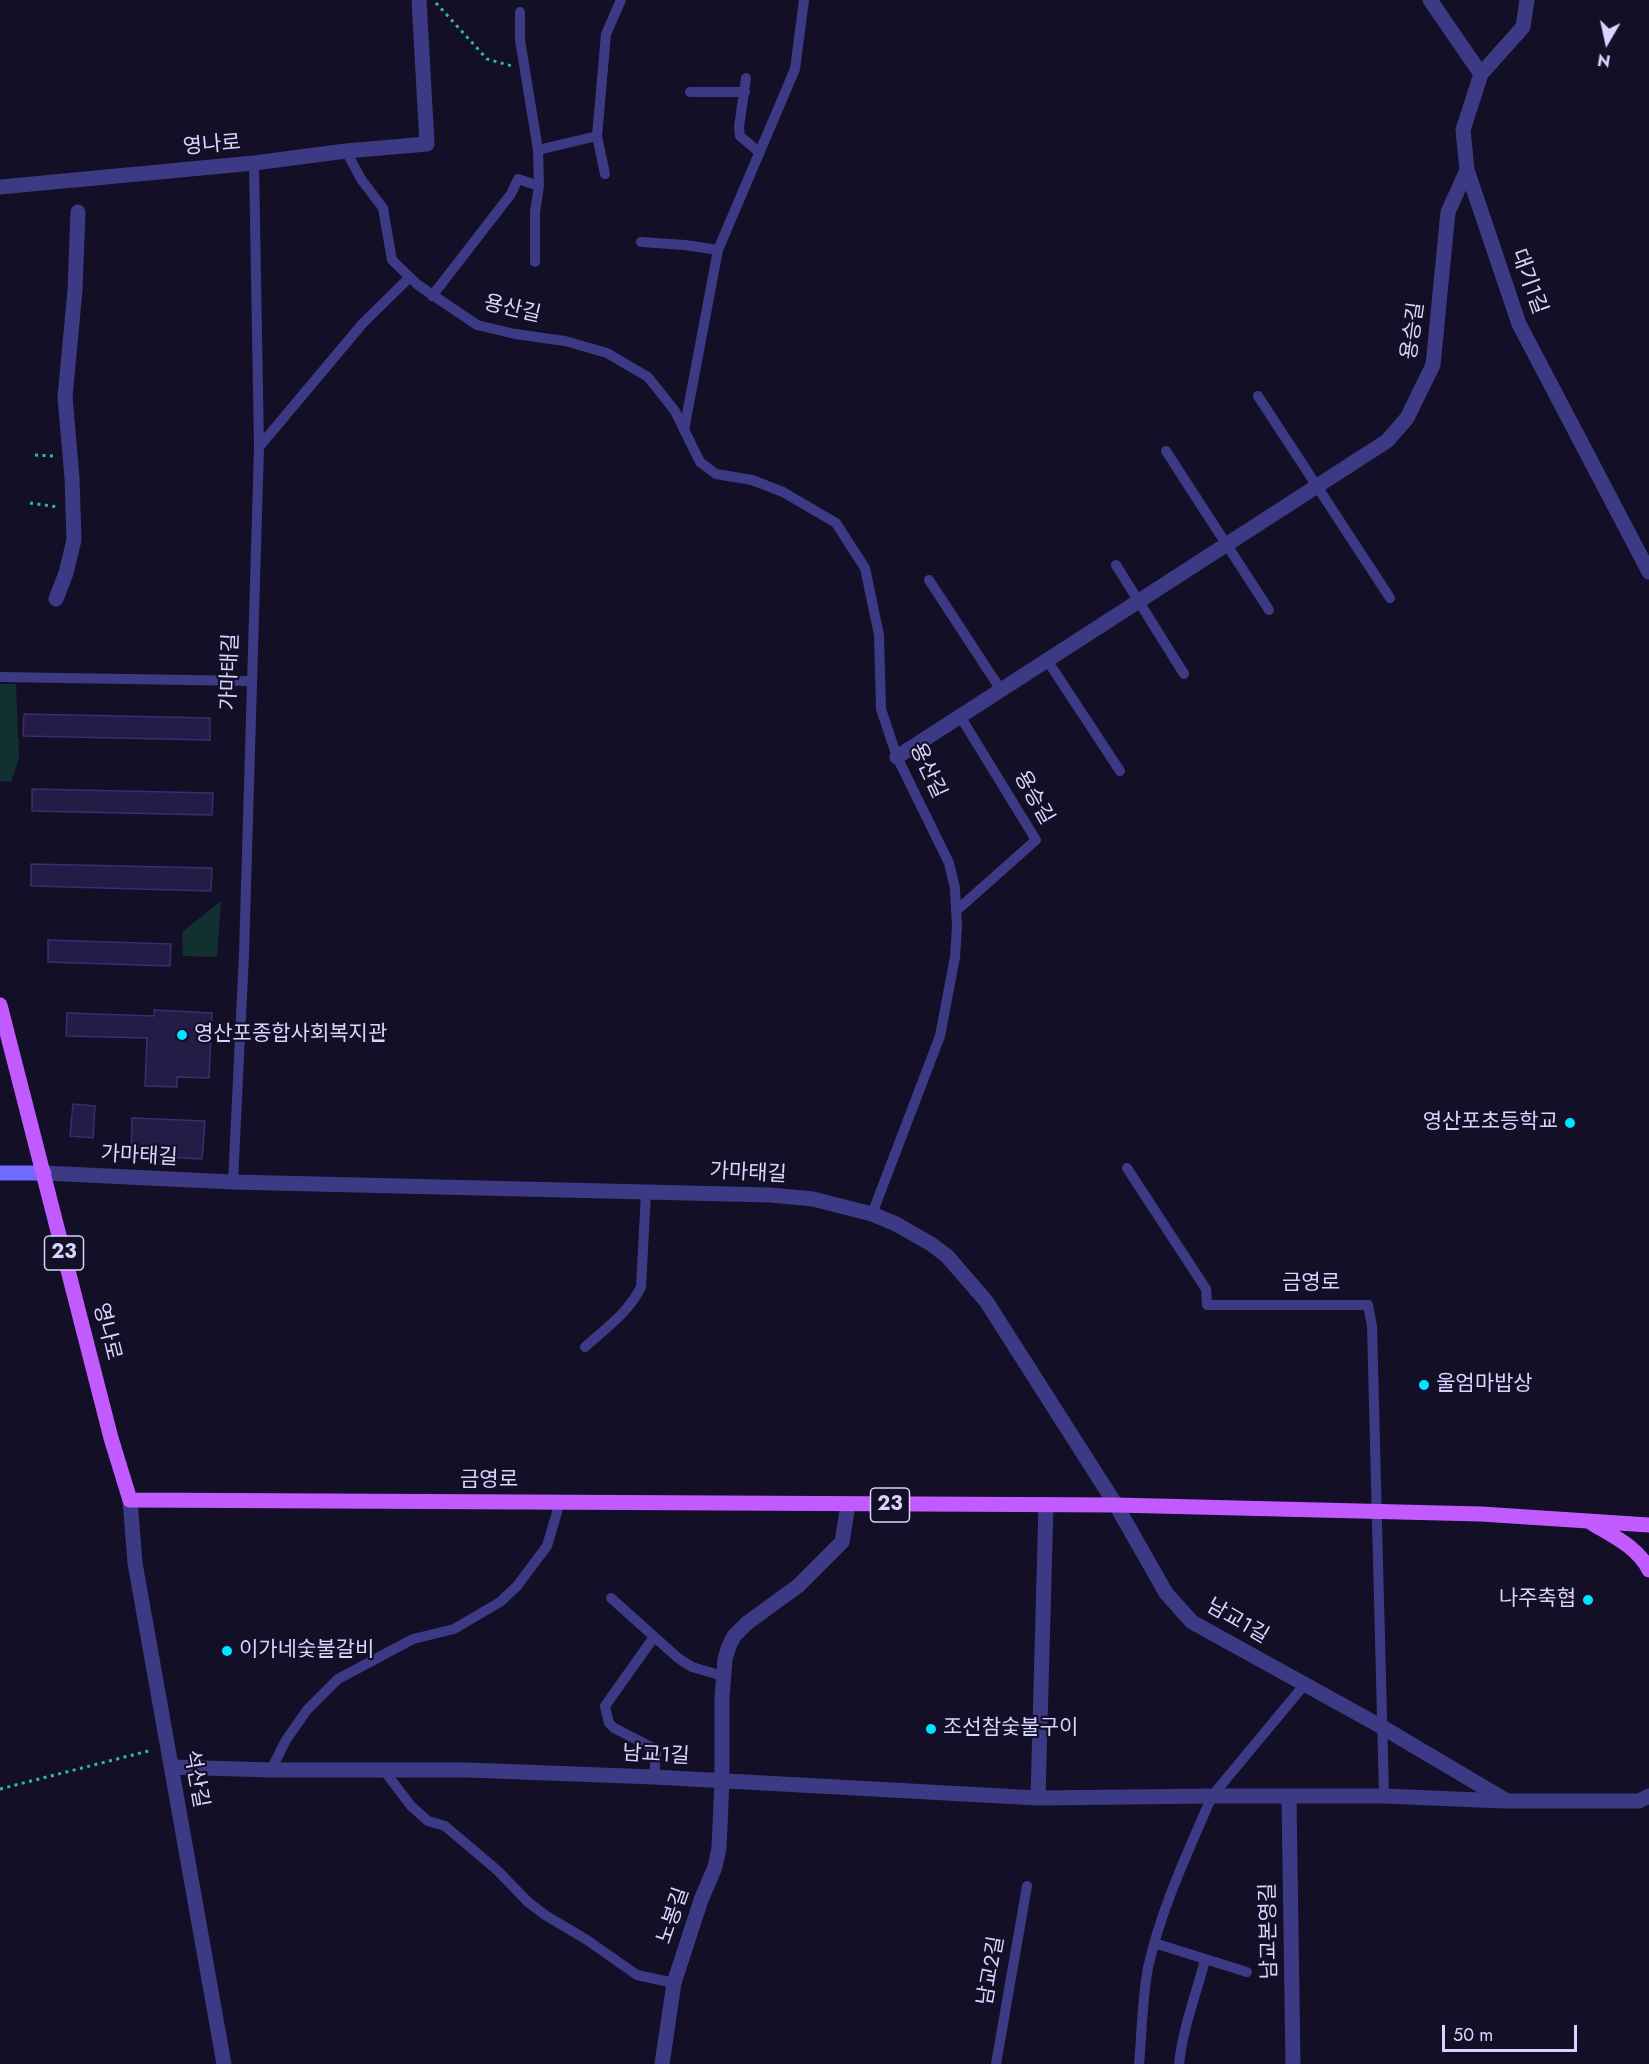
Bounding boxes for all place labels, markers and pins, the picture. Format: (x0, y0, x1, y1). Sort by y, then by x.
place label: 영산포종합사회복지관 (194, 1022, 387, 1048)
marker: 영산포종합사회복지관 (175, 1028, 189, 1042)
place label: 영산포초등학교 (1423, 1110, 1558, 1136)
marker: 영산포초등학교 (1563, 1116, 1577, 1130)
place label: 울엄마밥상 (1436, 1372, 1533, 1398)
marker: 울엄마밥상 (1417, 1378, 1431, 1392)
place label: 나주축협 (1499, 1587, 1576, 1613)
marker: 나주축협 (1581, 1593, 1595, 1607)
place label: 이가네숯불갈비 (239, 1638, 374, 1664)
marker: 이가네숯불갈비 (220, 1644, 234, 1658)
place label: 조선참숯불구이 (943, 1716, 1078, 1742)
marker: 조선참숯불구이 (924, 1722, 938, 1736)

